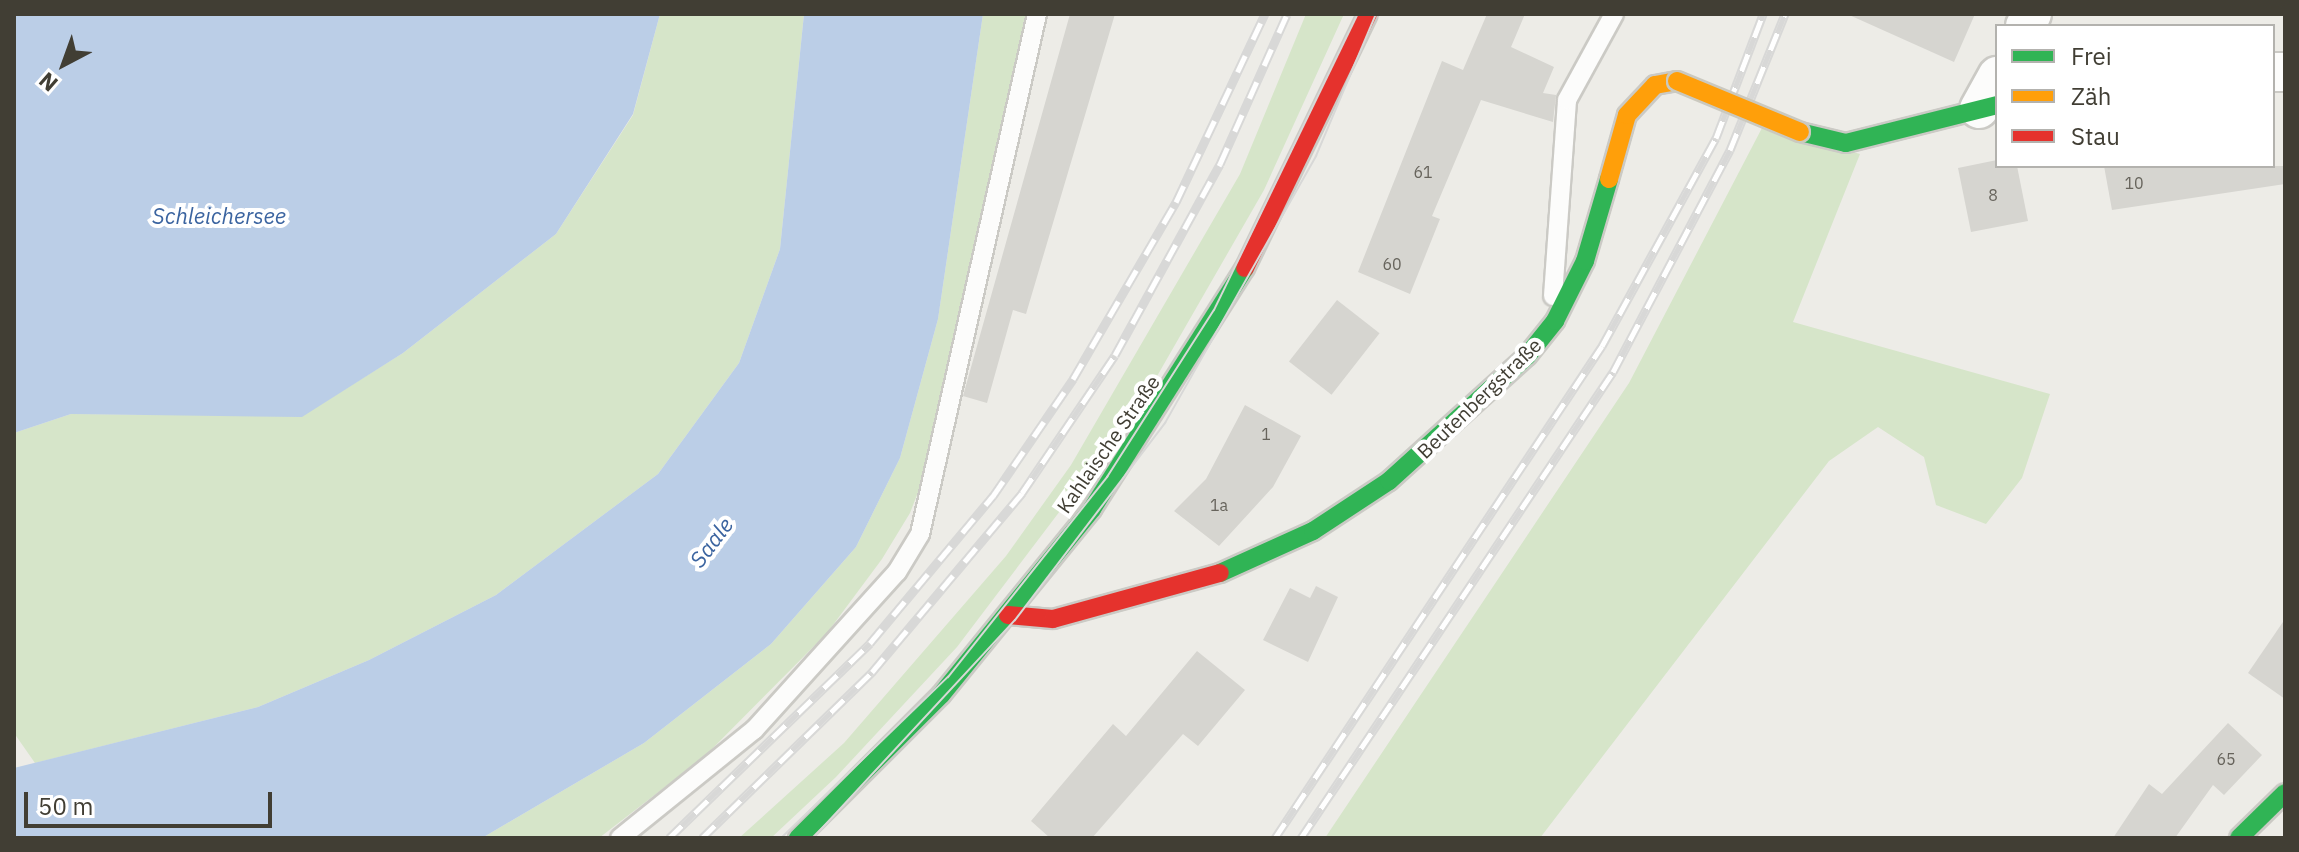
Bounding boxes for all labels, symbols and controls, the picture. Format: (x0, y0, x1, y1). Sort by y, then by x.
north arrow (24, 24, 104, 104)
legend (1995, 24, 2275, 168)
text: Frei (2071, 40, 2112, 72)
text: N (32, 66, 63, 99)
text: Zäh (2071, 80, 2111, 112)
text: Stau (2071, 120, 2120, 152)
house number: 61 (1413, 162, 1433, 182)
house number: 10 (2124, 173, 2144, 193)
house number: 8 (1988, 185, 1998, 205)
water label: Schleichersee (152, 203, 286, 229)
house number: 60 (1382, 254, 1402, 274)
street label: Beutenbergstraße (1412, 333, 1546, 463)
street label: Kahlaische Straße (1051, 370, 1165, 518)
house number: 1 (1261, 424, 1271, 444)
house number: 1a (1210, 495, 1228, 515)
water label: Saale (684, 512, 738, 572)
house number: 65 (2216, 749, 2236, 769)
scale bar (28, 776, 276, 826)
text: 50 m (38, 790, 93, 822)

